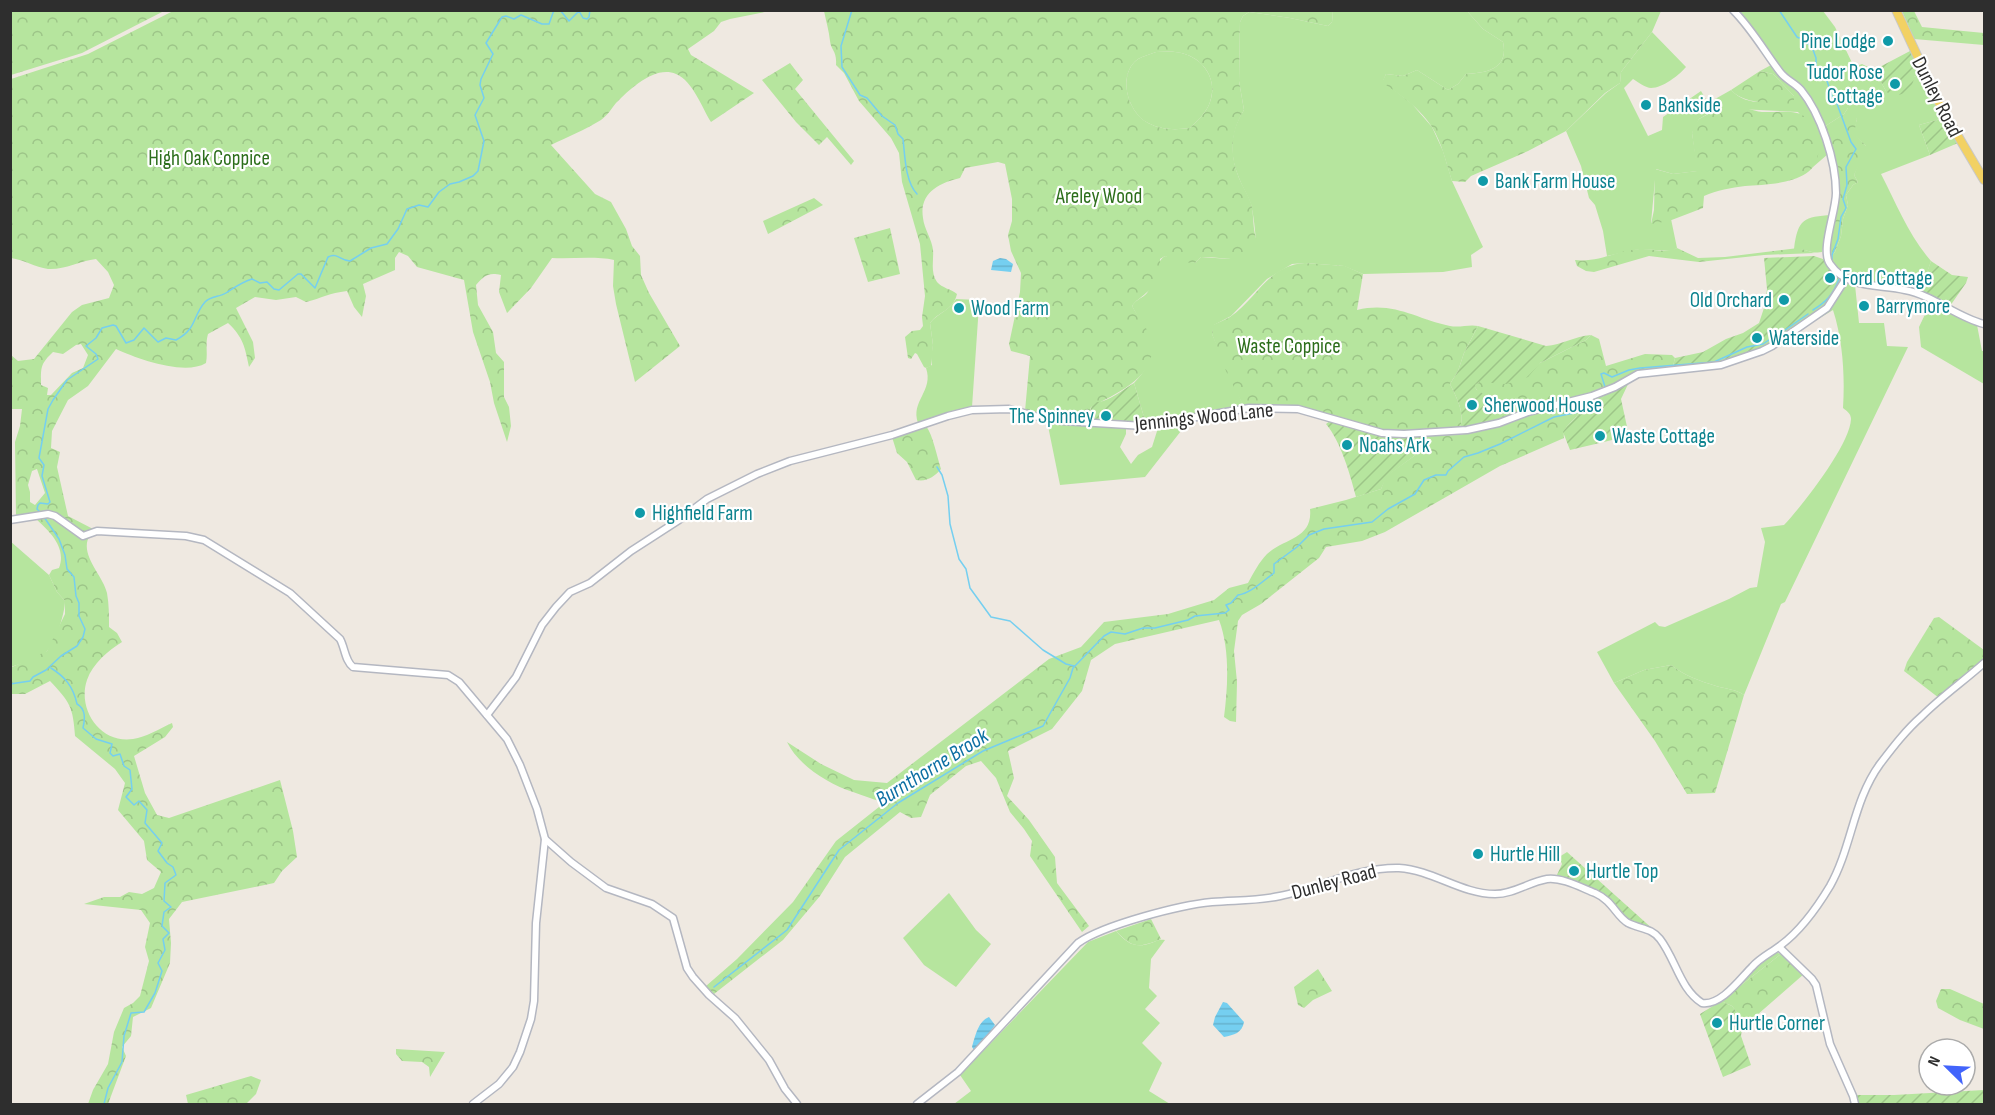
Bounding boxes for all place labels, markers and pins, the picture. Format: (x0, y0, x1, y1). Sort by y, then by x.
place label: Pine Lodge (1801, 29, 1876, 54)
marker: Pine Lodge (1881, 34, 1895, 48)
place label: Tudor Rose Cottage (1806, 60, 1883, 109)
marker: Tudor Rose Cottage (1888, 77, 1902, 91)
place label: Bankside (1658, 93, 1721, 118)
marker: Bankside (1639, 98, 1653, 112)
place label: Bank Farm House (1495, 169, 1616, 194)
marker: Bank Farm House (1476, 174, 1490, 188)
place label: Ford Cottage (1842, 266, 1932, 291)
marker: Ford Cottage (1823, 271, 1837, 285)
place label: Old Orchard (1690, 288, 1772, 313)
marker: Old Orchard (1777, 293, 1791, 307)
place label: Barrymore (1876, 294, 1950, 319)
place label: Wood Farm (971, 296, 1049, 321)
marker: Barrymore (1857, 299, 1871, 313)
marker: Wood Farm (952, 301, 966, 315)
place label: Waterside (1769, 326, 1839, 351)
marker: Waterside (1750, 331, 1764, 345)
place label: Sherwood House (1484, 393, 1602, 418)
marker: Sherwood House (1465, 398, 1479, 412)
place label: The Spinney (1009, 404, 1094, 429)
marker: The Spinney (1099, 409, 1113, 423)
place label: Waste Cottage (1612, 424, 1715, 449)
marker: Waste Cottage (1593, 429, 1607, 443)
place label: Noahs Ark (1359, 433, 1430, 458)
marker: Noahs Ark (1340, 438, 1354, 452)
place label: Highfield Farm (652, 501, 753, 526)
marker: Highfield Farm (633, 506, 647, 520)
place label: Hurtle Hill (1490, 842, 1560, 867)
marker: Hurtle Hill (1471, 847, 1485, 861)
place label: Hurtle Top (1586, 859, 1658, 884)
marker: Hurtle Top (1567, 864, 1581, 878)
place label: Hurtle Corner (1729, 1011, 1825, 1036)
marker: Hurtle Corner (1710, 1016, 1724, 1030)

